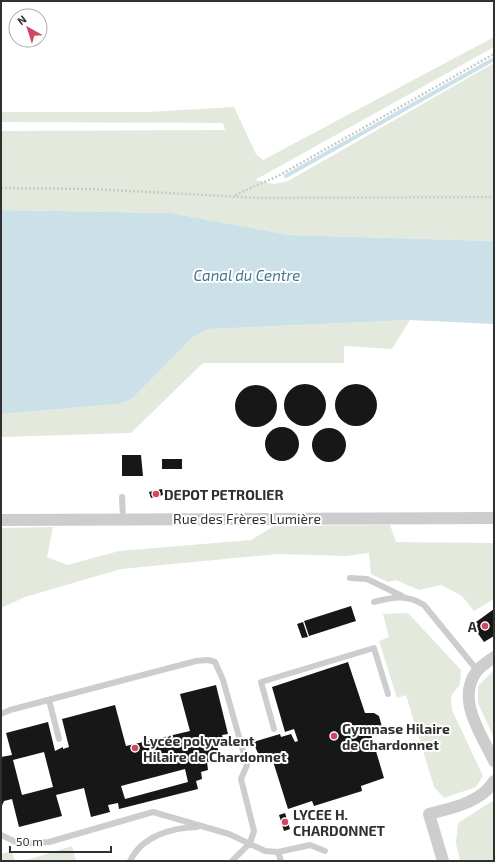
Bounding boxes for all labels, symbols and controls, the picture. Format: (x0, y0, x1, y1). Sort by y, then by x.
north arrow (8, 8, 48, 48)
text: N (14, 12, 29, 27)
water label: Canal du Centre (194, 266, 300, 284)
place label: DEPOT PETROLIER (164, 486, 284, 503)
marker: DEPOT PETROLIER (151, 489, 161, 499)
street label: Rue des Frères Lumière (173, 510, 321, 527)
place label: A (468, 618, 478, 635)
marker: A (480, 621, 490, 631)
place label: Gymnase Hilaire de Chardonnet (342, 720, 450, 753)
marker: Gymnase Hilaire de Chardonnet (329, 731, 339, 741)
place label: Lycée polyvalent Hilaire de Chardonnet (143, 732, 287, 765)
marker: Lycée polyvalent Hilaire de Chardonnet (130, 743, 140, 753)
place label: LYCEE H. CHARDONNET (293, 806, 386, 839)
marker: LYCEE H. CHARDONNET (280, 817, 290, 827)
scale bar (10, 828, 111, 854)
text: 50 m (16, 834, 43, 848)

